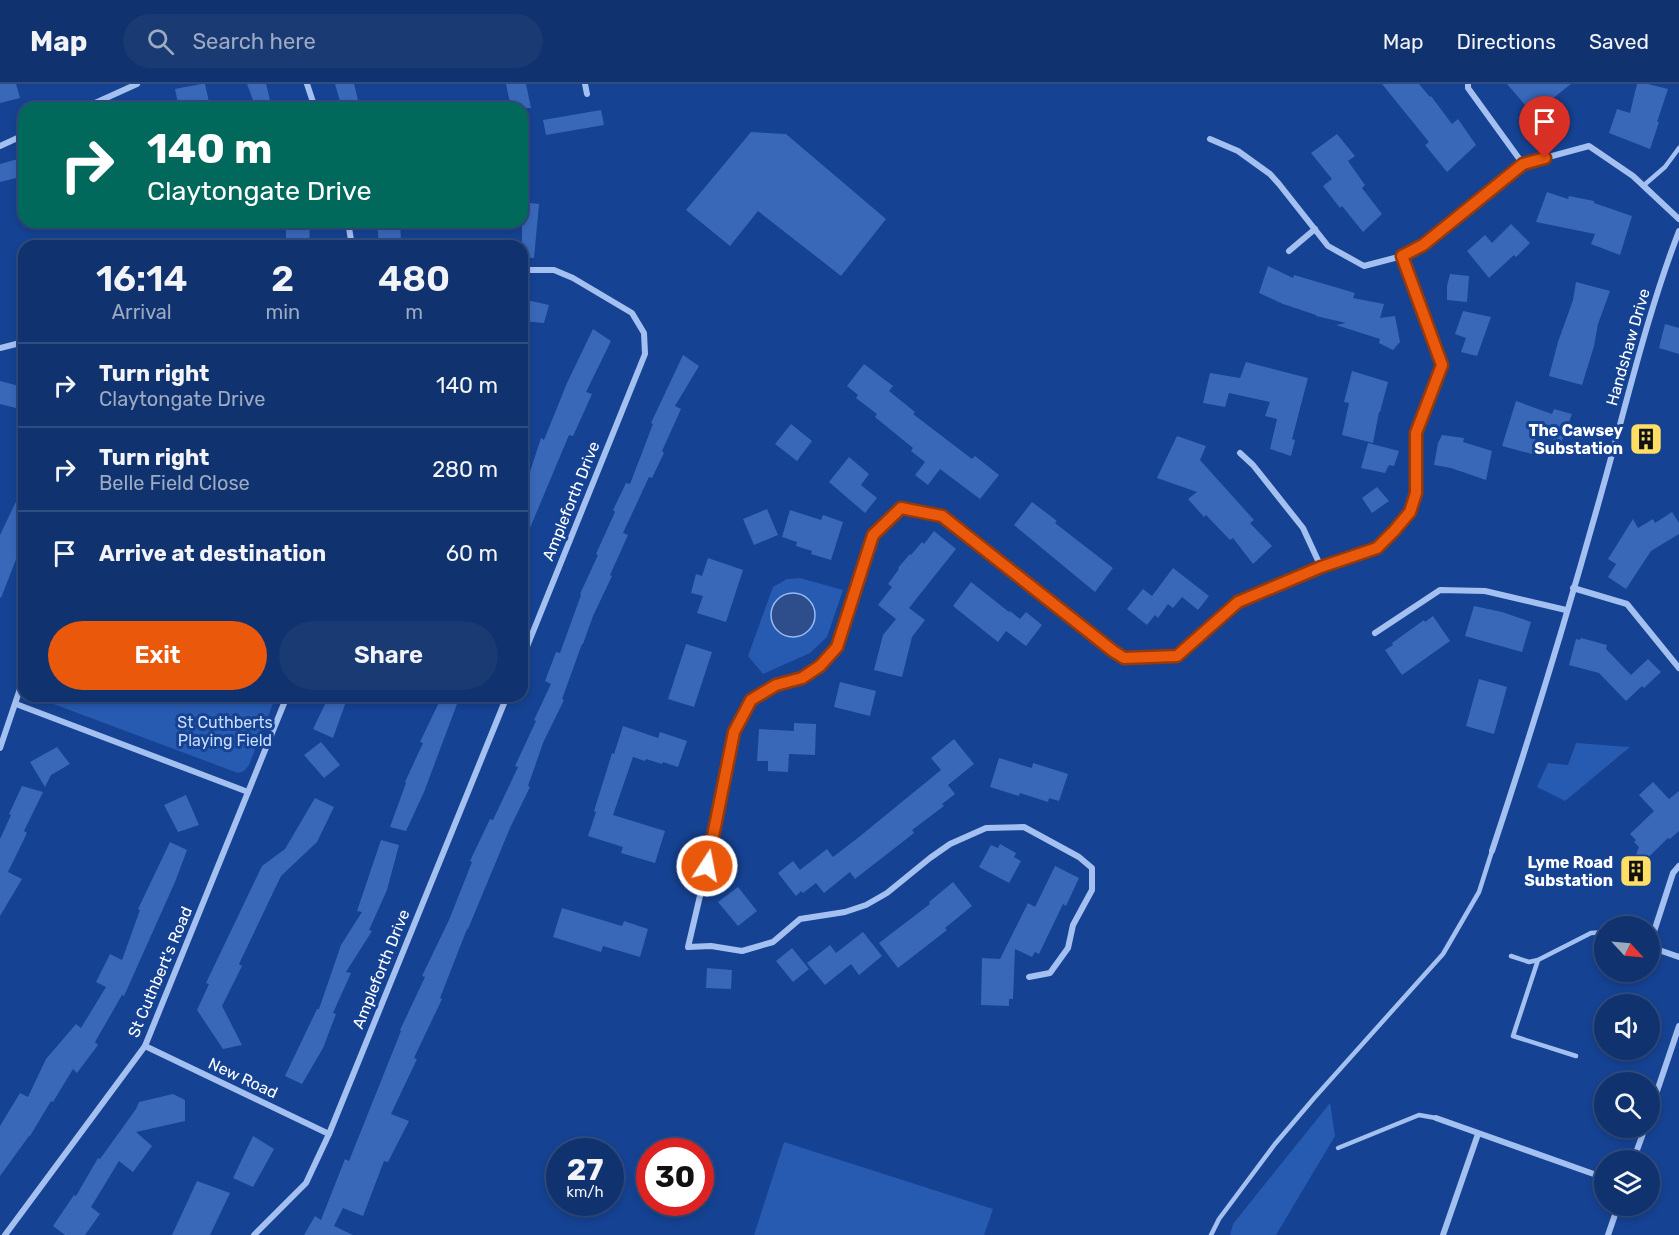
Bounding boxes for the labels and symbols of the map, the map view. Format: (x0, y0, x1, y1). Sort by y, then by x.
pin (1519, 96, 1570, 158)
street label: Handshaw Drive (1602, 286, 1654, 408)
place label: The Cawsey Substation (1529, 421, 1623, 458)
building icon: The Cawsey Substation (1628, 421, 1664, 457)
street label: Ampleforth Drive (538, 439, 604, 563)
park label: St Cuthberts Playing Field (177, 713, 273, 750)
position arrow (675, 834, 739, 898)
place label: Lyme Road Substation (1524, 853, 1613, 890)
building icon: Lyme Road Substation (1618, 853, 1654, 889)
street label: St Cuthbert's Road (124, 904, 196, 1040)
street label: Ampleforth Drive (348, 907, 414, 1031)
north arrow (1594, 916, 1660, 982)
street label: New Road (205, 1054, 281, 1102)
speed limit sign: 30 (636, 1138, 714, 1216)

